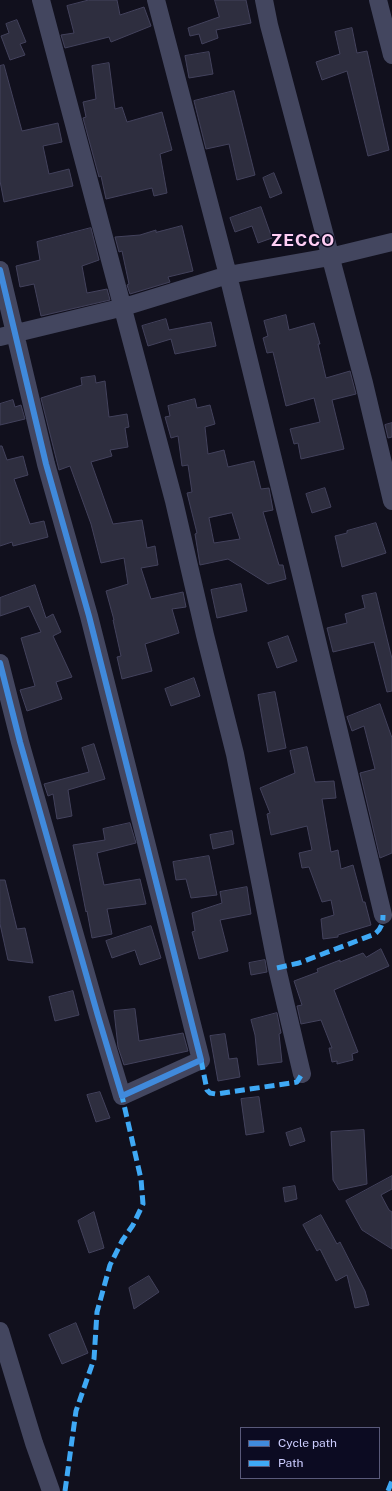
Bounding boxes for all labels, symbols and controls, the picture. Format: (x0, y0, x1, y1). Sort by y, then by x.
district label: ZECCO (271, 231, 335, 251)
legend (240, 1427, 380, 1479)
text: Cycle path (278, 1436, 337, 1450)
text: Path (278, 1456, 304, 1470)

